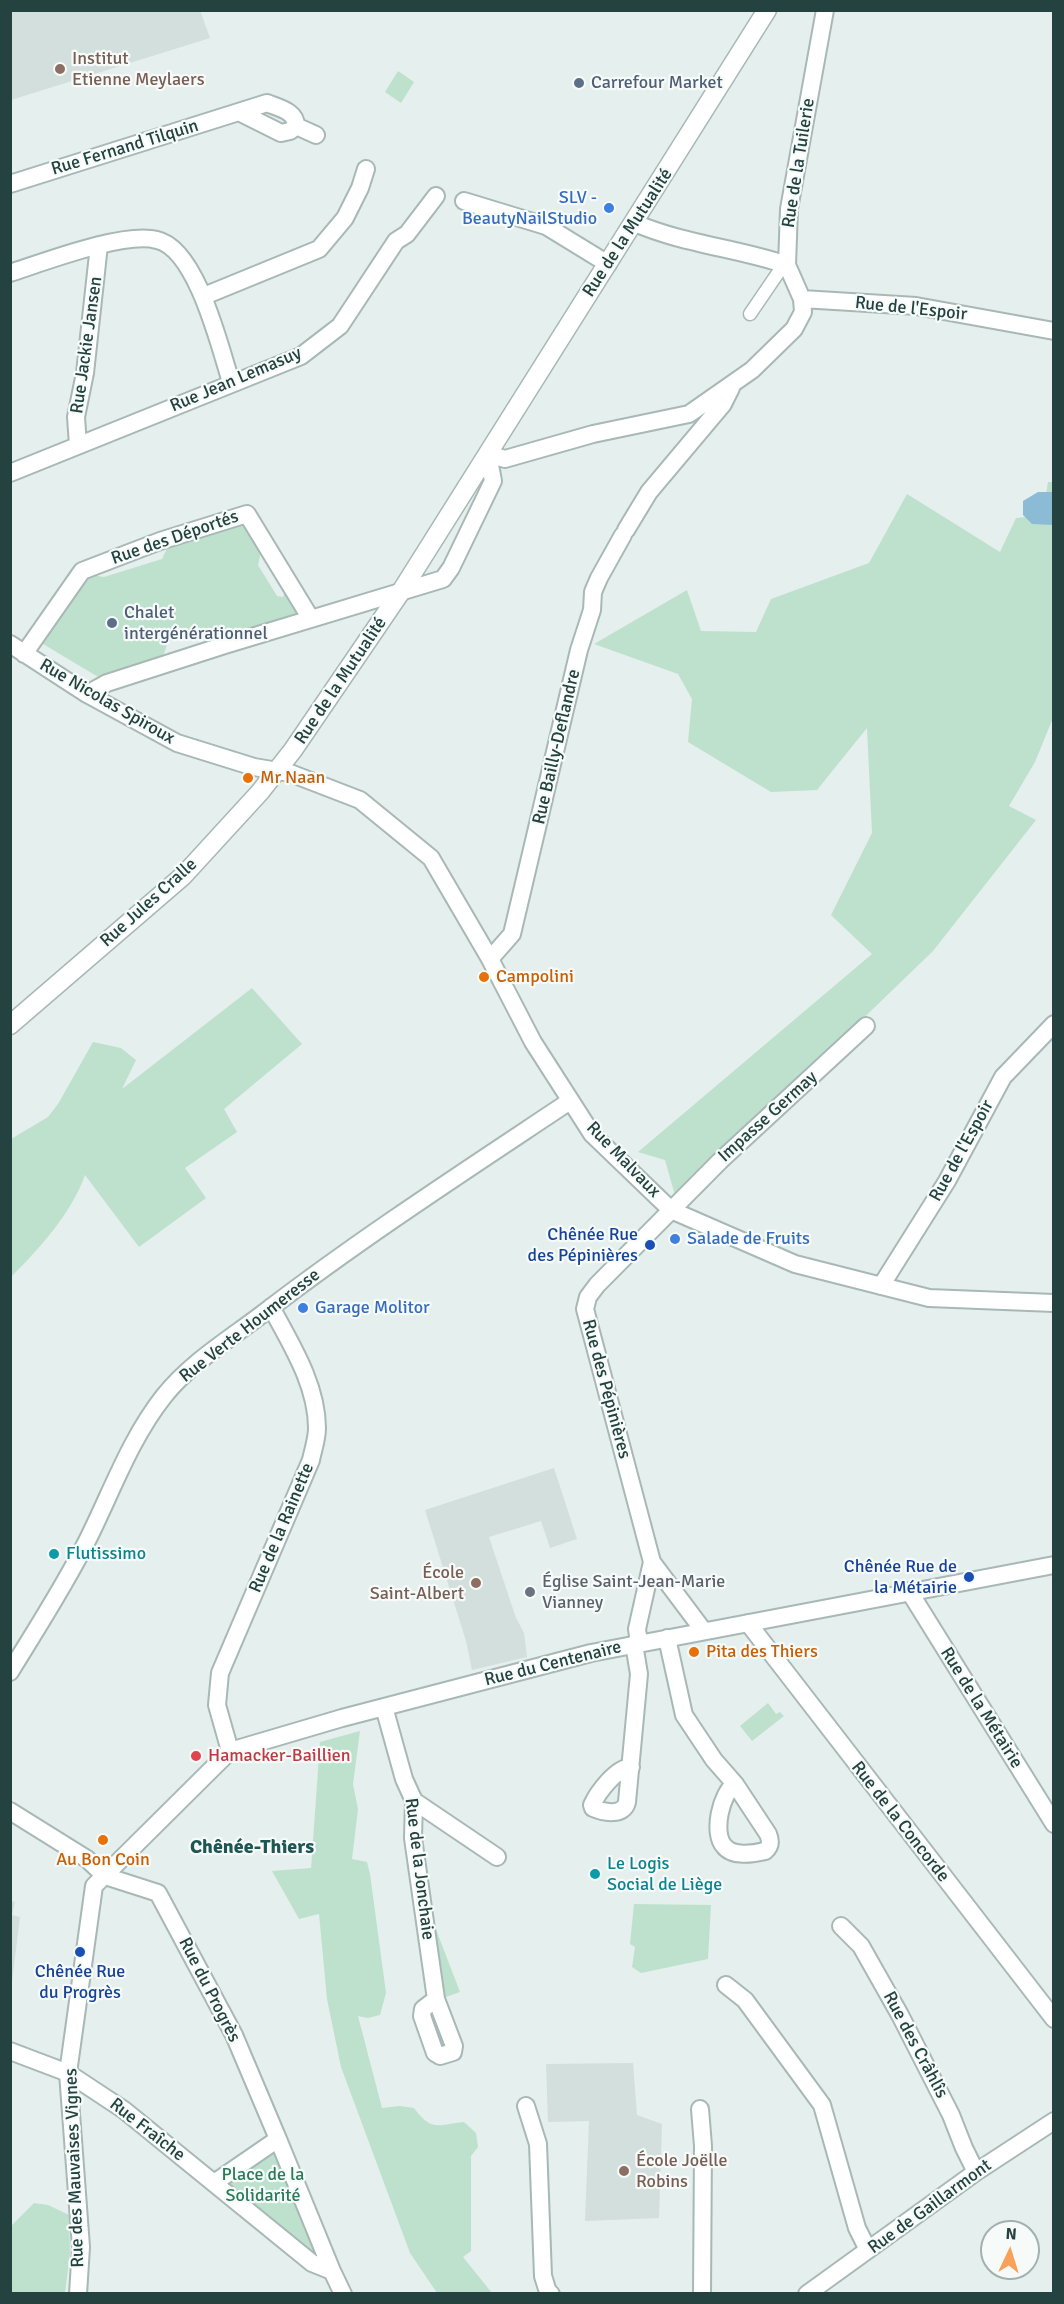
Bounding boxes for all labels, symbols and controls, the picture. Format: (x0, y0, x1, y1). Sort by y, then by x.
place label: Institut Etienne Meylaers (72, 48, 205, 90)
marker: Institut Etienne Meylaers (53, 62, 67, 76)
place label: Carrefour Market (591, 72, 723, 94)
marker: Carrefour Market (572, 76, 586, 90)
street label: Rue de la Tuilerie (778, 97, 820, 229)
street label: Rue Fernand Tilquin (49, 115, 201, 181)
street label: Rue de la Mutualité (578, 165, 678, 301)
place label: SLV - BeautyNailStudio (462, 187, 597, 230)
marker: SLV - BeautyNailStudio (602, 201, 616, 215)
street label: Rue Jackie Jansen (67, 275, 107, 415)
street label: Rue de l'Espoir (854, 292, 968, 326)
street label: Rue Jean Lemasuy (167, 343, 305, 417)
street label: Rue des Déportés (109, 506, 241, 570)
place label: Chalet intergénérationnel (124, 602, 268, 644)
street label: Rue de la Mutualité (290, 613, 392, 749)
marker: Chalet intergénérationnel (105, 616, 119, 630)
street label: Rue Nicolas Spiroux (36, 655, 178, 749)
street label: Rue Bailly-Deflandre (529, 667, 585, 827)
place label: Mr Naan (260, 767, 325, 789)
marker: Mr Naan (241, 771, 255, 785)
street label: Rue Jules Cralle (96, 854, 202, 952)
place label: Campolini (496, 966, 574, 988)
marker: Campolini (477, 970, 491, 984)
street label: Impasse Germay (714, 1067, 822, 1167)
street label: Rue de l'Espoir (925, 1097, 999, 1205)
street label: Rue Malvaux (581, 1117, 665, 1203)
place label: Chênée Rue des Pépinières (528, 1224, 638, 1266)
place label: Salade de Fruits (687, 1228, 810, 1250)
marker: Salade de Fruits (668, 1232, 682, 1246)
marker: Chênée Rue des Pépinières (643, 1238, 657, 1252)
street label: Rue Verte Houmeresse (175, 1264, 325, 1388)
place label: Garage Molitor (315, 1297, 430, 1319)
marker: Garage Molitor (296, 1301, 310, 1315)
street label: Rue des Pépinières (577, 1317, 635, 1461)
street label: Rue de la Rainette (245, 1460, 319, 1596)
place label: Flutissimo (66, 1543, 146, 1565)
marker: Flutissimo (47, 1547, 61, 1561)
place label: Chênée Rue de la Métairie (844, 1556, 957, 1598)
place label: École Saint-Albert (370, 1562, 464, 1604)
marker: Chênée Rue de la Métairie (962, 1570, 976, 1584)
place label: Église Saint-Jean-Marie Vianney (542, 1571, 725, 1614)
marker: École Saint-Albert (469, 1576, 483, 1590)
marker: Église Saint-Jean-Marie Vianney (523, 1585, 537, 1599)
street label: Rue du Centenaire (482, 1637, 624, 1691)
place label: Pita des Thiers (706, 1641, 818, 1663)
street label: Rue de la Métairie (935, 1643, 1027, 1773)
marker: Pita des Thiers (687, 1645, 701, 1659)
place label: Hamacker-Baillien (208, 1745, 351, 1767)
marker: Hamacker-Baillien (189, 1749, 203, 1763)
street label: Rue de la Concorde (846, 1758, 954, 1886)
street label: Rue de la Jonchaie (400, 1797, 438, 1941)
marker: Au Bon Coin (96, 1833, 110, 1847)
district label: Chênée-Thiers (190, 1836, 314, 1860)
place label: Au Bon Coin (56, 1849, 150, 1871)
place label: Le Logis Social de Liège (607, 1853, 722, 1896)
marker: Le Logis Social de Liège (588, 1867, 602, 1881)
street label: Rue du Progrès (173, 1934, 245, 2046)
marker: Chênée Rue du Progrès (73, 1945, 87, 1959)
place label: Chênée Rue du Progrès (35, 1961, 125, 2004)
street label: Rue des Crâhlîs (878, 1988, 952, 2102)
street label: Rue des Mauvaises Vignes (61, 2068, 89, 2268)
street label: Rue Fraîche (105, 2094, 189, 2166)
place label: École Joëlle Robins (636, 2150, 727, 2192)
street label: Rue de Gaillarmont (864, 2155, 996, 2259)
park label: Place de la Solidarité (222, 2164, 304, 2206)
marker: École Joëlle Robins (617, 2164, 631, 2178)
north arrow (980, 2220, 1040, 2280)
text: N (1005, 2224, 1017, 2244)

